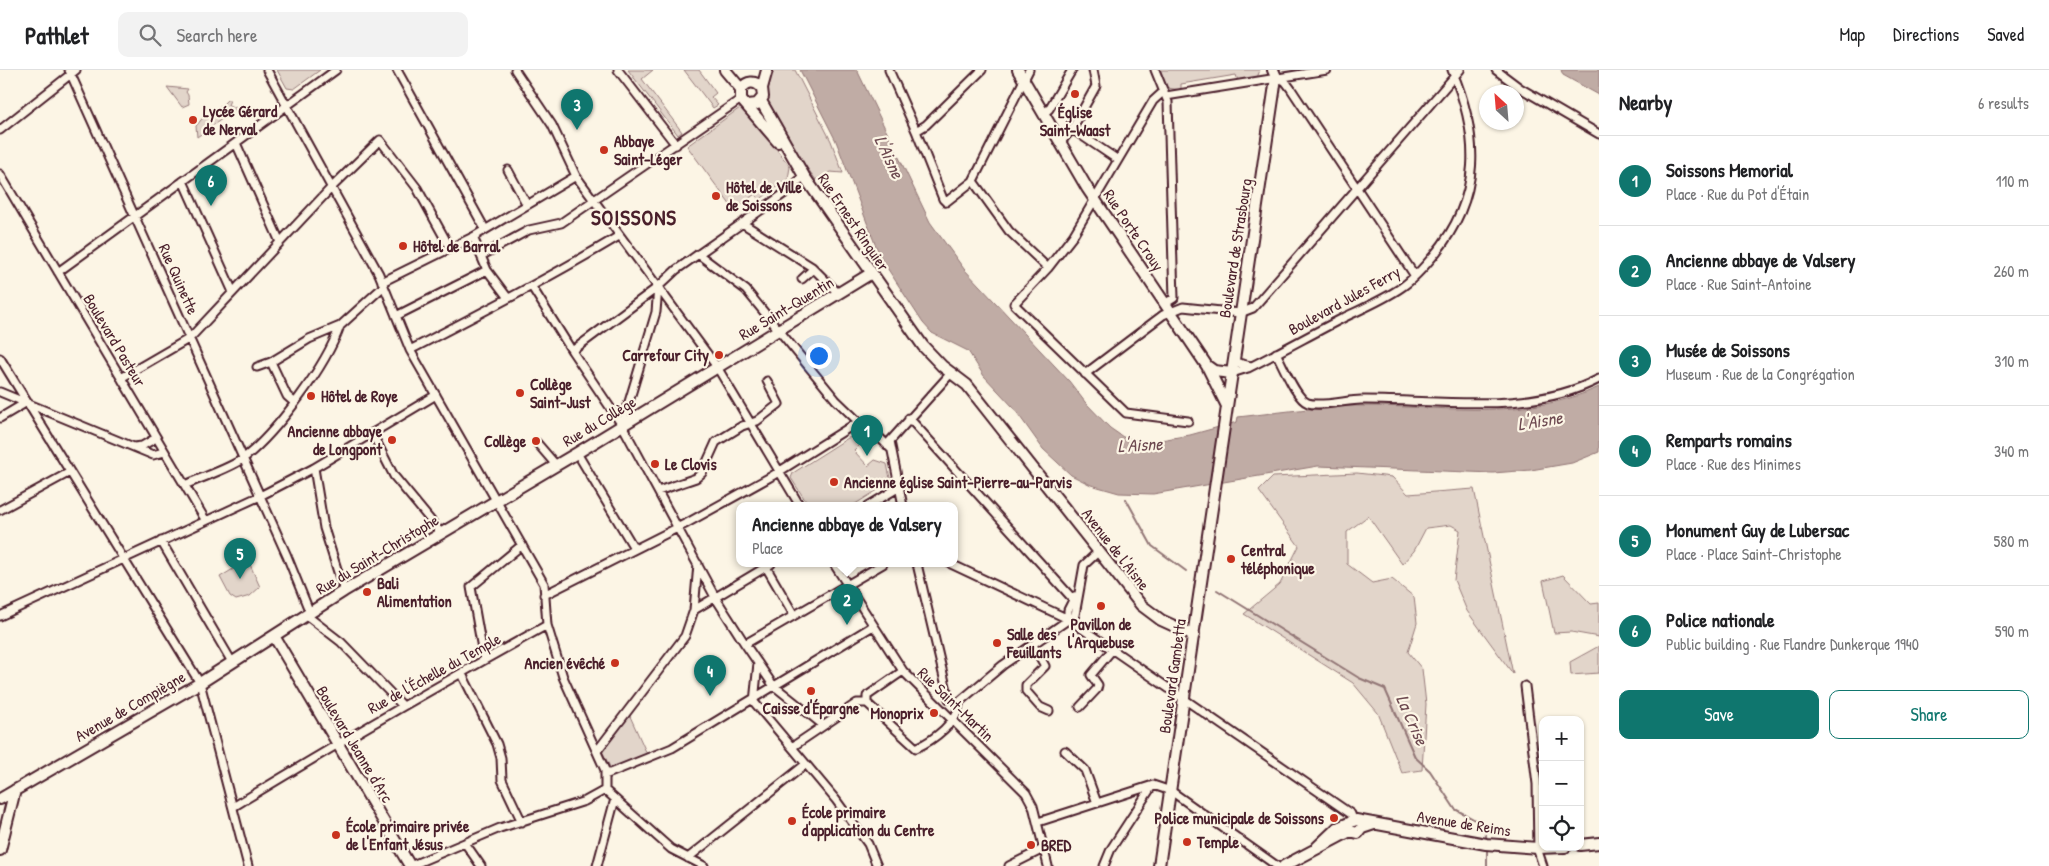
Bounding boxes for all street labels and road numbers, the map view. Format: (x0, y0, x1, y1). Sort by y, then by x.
street label: Rue Ernest Ringuier (813, 169, 895, 275)
street label: Boulevard de Strasbourg (1213, 177, 1257, 319)
street label: Rue Porte Crouy (1099, 185, 1170, 275)
street label: Rue Quinette (154, 240, 205, 318)
street label: Boulevard Jules Ferry (1284, 260, 1404, 340)
street label: Rue Saint-Quentin (735, 271, 837, 345)
street label: Boulevard Pasteur (79, 289, 151, 391)
street label: Rue du Collège (558, 390, 640, 452)
street label: Avenue de l'Aisne (1077, 503, 1155, 595)
street label: Rue du Saint-Christophe (311, 508, 443, 599)
street label: Boulevard Gambetta (1153, 617, 1191, 735)
street label: Rue de l'Échelle du Temple (364, 627, 505, 719)
street label: Rue Saint-Martin (913, 662, 999, 746)
street label: Avenue de Compiègne (71, 665, 190, 747)
street label: Boulevard Jeanne d'Arc (311, 682, 399, 807)
street label: Avenue de Reims (1415, 805, 1513, 841)

